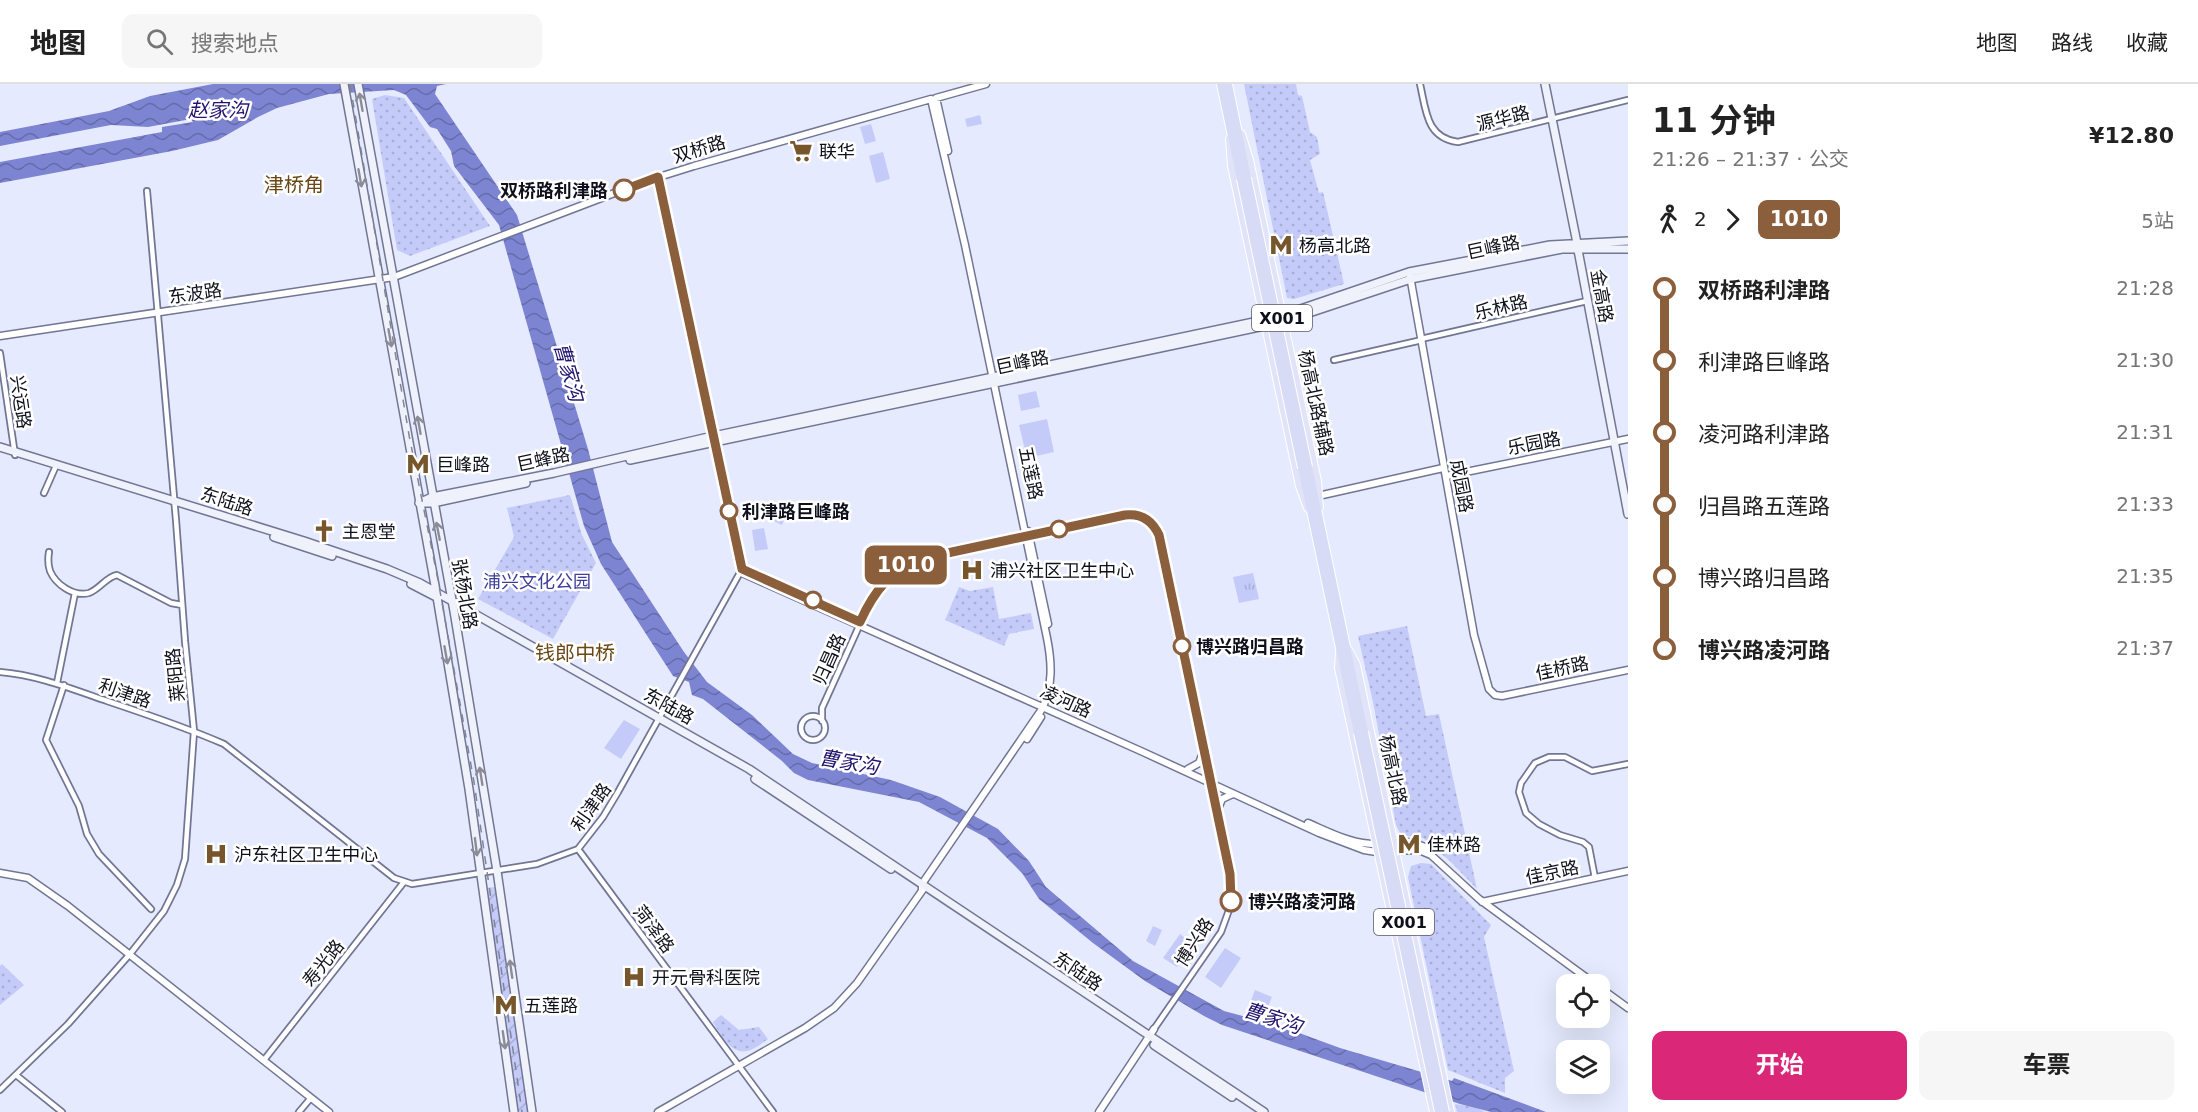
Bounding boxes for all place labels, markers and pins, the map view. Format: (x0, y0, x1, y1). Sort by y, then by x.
supermarket icon: 联华 (788, 138, 814, 164)
place label: 联华 (819, 141, 855, 162)
marker: 双桥路利津路 (613, 179, 635, 201)
place label: 双桥路利津路 (500, 180, 608, 201)
metro station icon: 杨高北路 (1268, 232, 1294, 258)
place label: 杨高北路 (1299, 235, 1371, 256)
metro station icon: 巨峰路 (405, 451, 431, 477)
place label: 巨峰路 (436, 454, 490, 475)
place label: 利津路巨峰路 (742, 501, 850, 522)
marker: 利津路巨峰路 (720, 502, 738, 520)
church icon: 主恩堂 (311, 518, 337, 544)
unlabelled marker (1050, 520, 1068, 538)
place label: 主恩堂 (342, 521, 396, 542)
hospital icon: 浦兴社区卫生中心 (959, 557, 985, 583)
place label: 浦兴社区卫生中心 (990, 560, 1134, 581)
unlabelled marker (804, 591, 822, 609)
place label: 博兴路归昌路 (1196, 636, 1304, 657)
marker: 博兴路归昌路 (1173, 637, 1191, 655)
metro station icon: 佳林路 (1396, 831, 1422, 857)
place label: 佳林路 (1427, 834, 1481, 855)
hospital icon: 沪东社区卫生中心 (203, 841, 229, 867)
place label: 沪东社区卫生中心 (234, 844, 378, 865)
marker: 博兴路凌河路 (1220, 890, 1242, 912)
place label: 博兴路凌河路 (1248, 891, 1356, 912)
hospital icon: 开元骨科医院 (621, 964, 647, 990)
place label: 开元骨科医院 (652, 967, 760, 988)
metro station icon: 五莲路 (493, 992, 519, 1018)
place label: 五莲路 (524, 995, 578, 1016)

